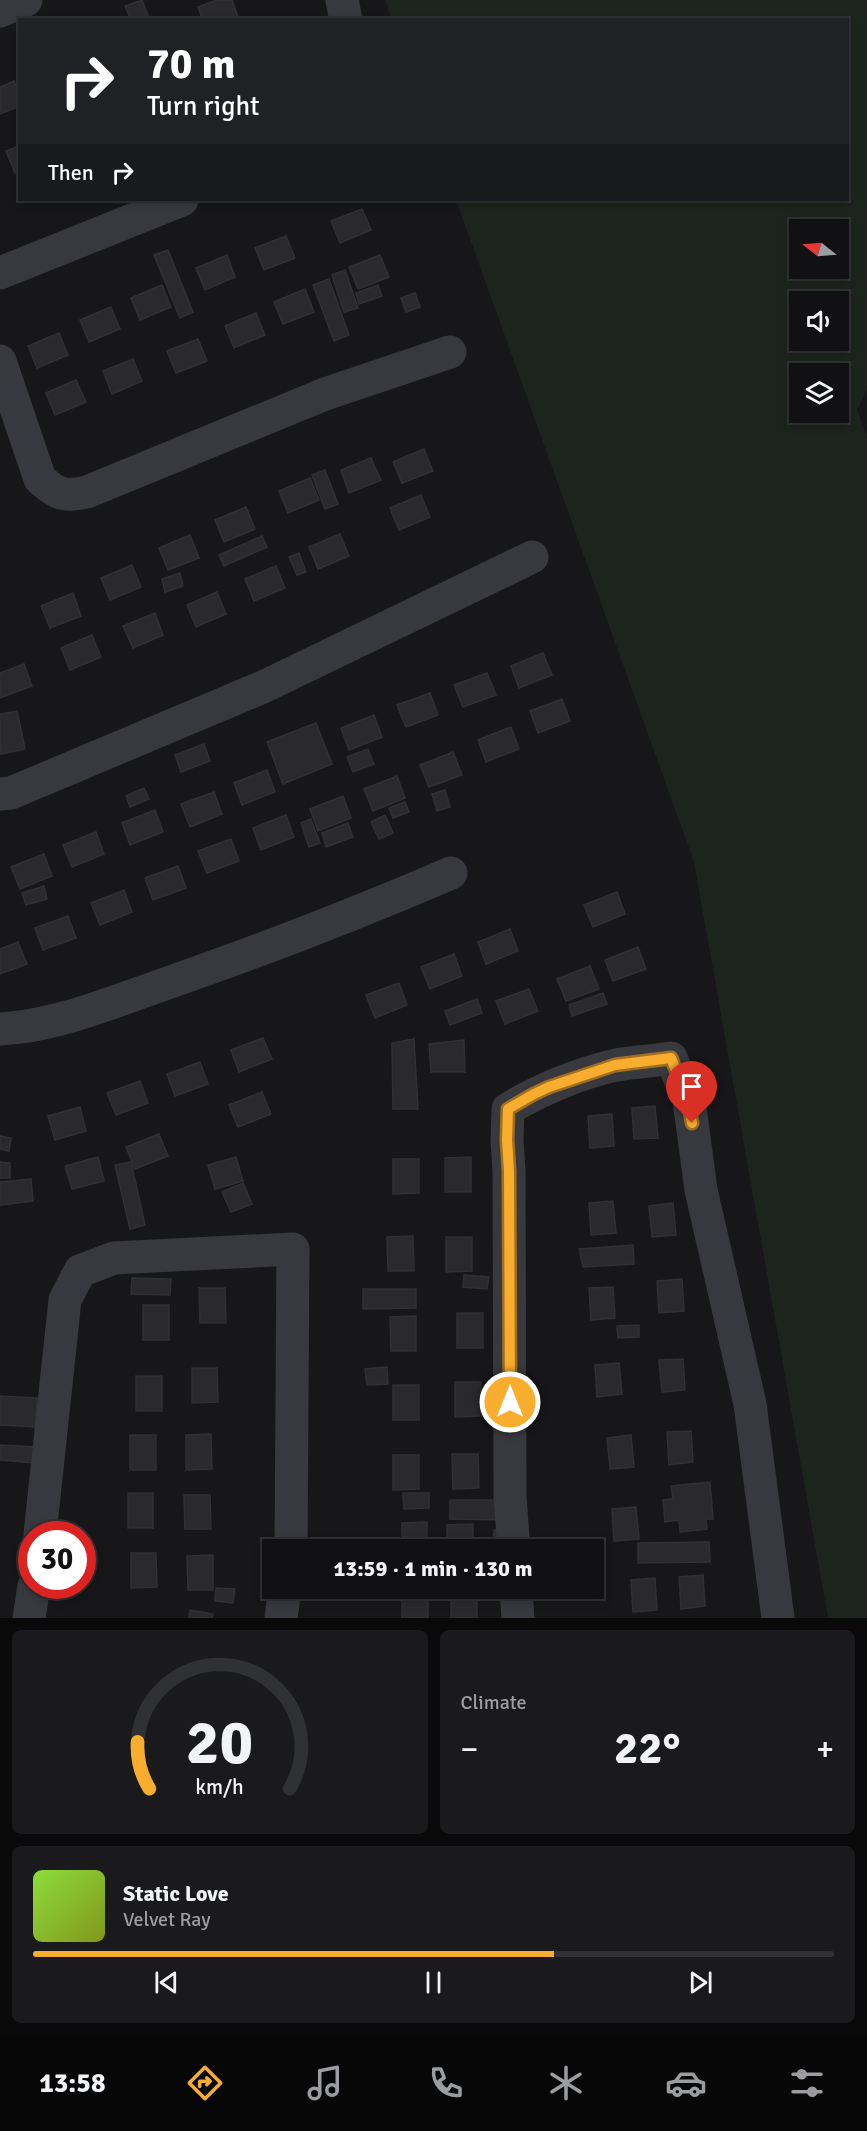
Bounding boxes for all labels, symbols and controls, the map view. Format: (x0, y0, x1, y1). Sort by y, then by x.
text: 70 m (147, 39, 236, 90)
icon: right (48, 42, 126, 120)
text: Turn right (147, 90, 260, 123)
icon: right (106, 156, 139, 189)
text: Then (48, 159, 94, 186)
north arrow (789, 219, 849, 279)
map controls (789, 219, 849, 423)
button: sound (789, 291, 849, 351)
button: layers (789, 363, 849, 423)
pin (666, 1061, 717, 1123)
icon: arrive (675, 1070, 708, 1103)
position arrow (478, 1370, 542, 1434)
speed limit sign: 30 (18, 1521, 96, 1599)
text: 13:59 · 1 min · 130 m (333, 1555, 533, 1582)
text: Climate (461, 1690, 526, 1715)
text: 20 (186, 1704, 253, 1781)
text: 22° (614, 1721, 681, 1776)
text: − (461, 1729, 478, 1770)
text: + (816, 1729, 834, 1770)
text: km/h (195, 1774, 244, 1800)
text: Static Love (123, 1880, 229, 1907)
text: Velvet Ray (123, 1907, 211, 1932)
icon: previous (150, 1966, 183, 1999)
icon: pause (417, 1966, 450, 1999)
icon: next (684, 1966, 717, 1999)
icon: directions (184, 2062, 226, 2104)
icon: music (304, 2062, 346, 2104)
icon: phone (425, 2062, 467, 2104)
icon: climate (545, 2062, 587, 2104)
icon: car (665, 2062, 707, 2104)
icon: filters (786, 2062, 828, 2104)
text: 13:58 (39, 2067, 105, 2100)

